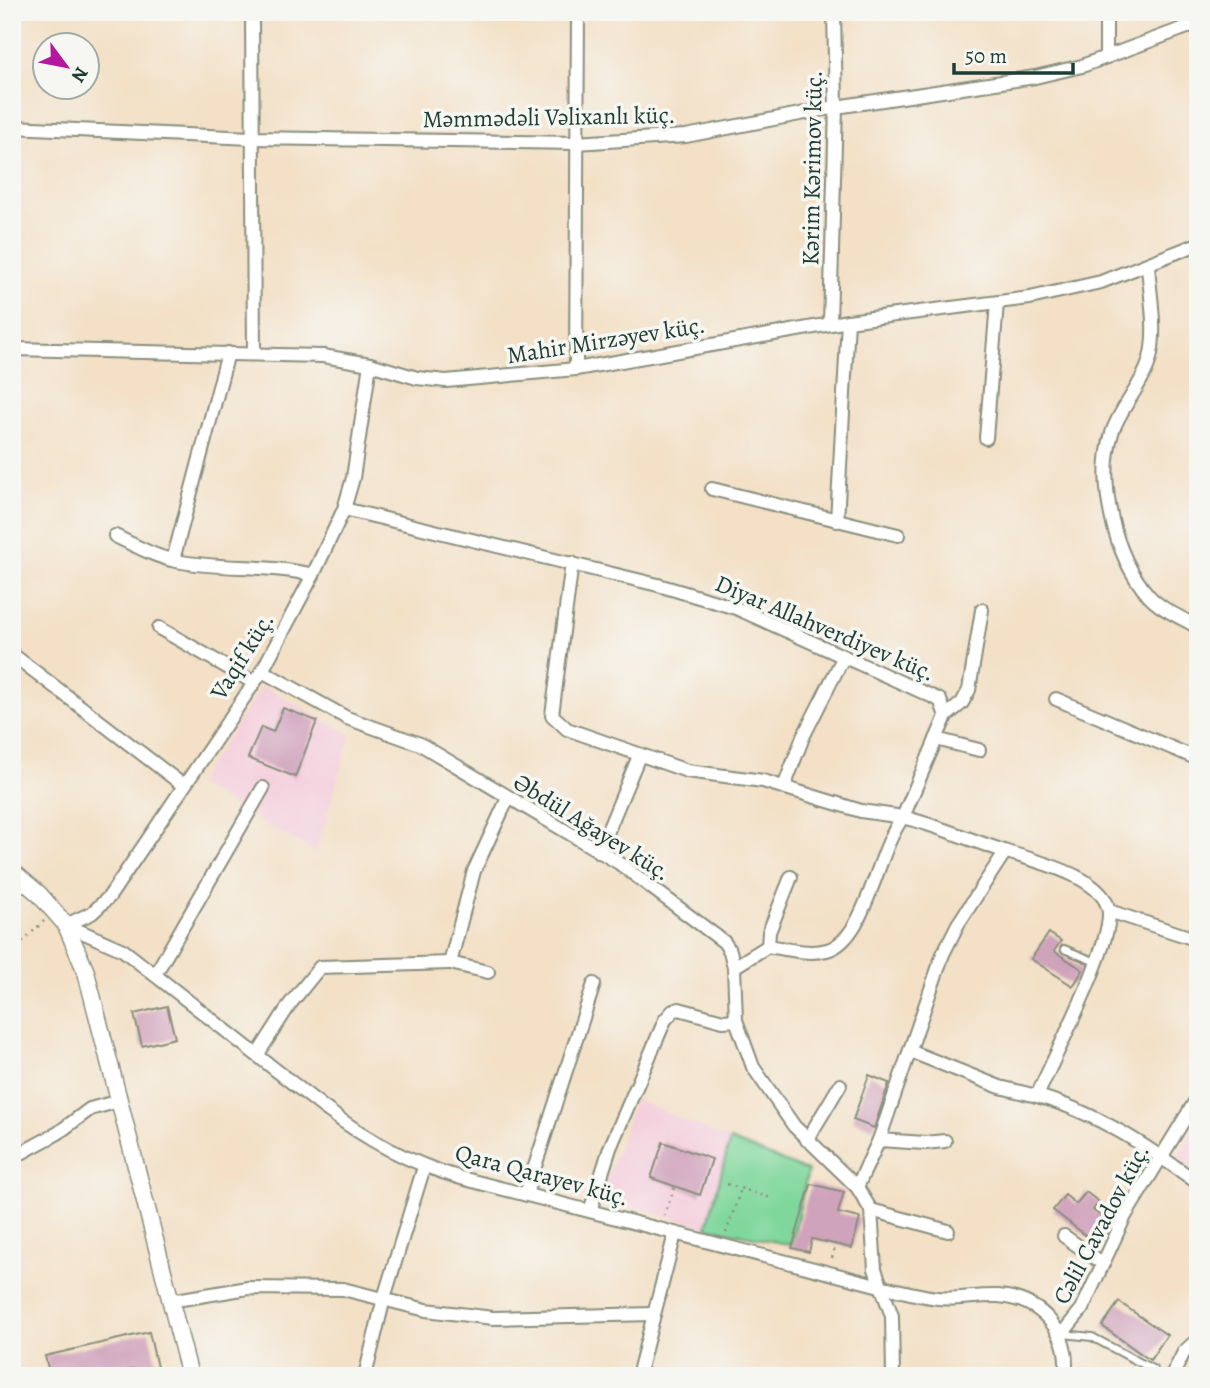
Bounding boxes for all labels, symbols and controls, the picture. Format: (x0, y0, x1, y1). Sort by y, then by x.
north arrow (32, 32, 102, 102)
scale bar (954, 32, 1074, 76)
text: 50 m (965, 42, 1007, 70)
text: N (65, 62, 94, 87)
street label: Kərim Kərimov küç. (794, 70, 830, 266)
street label: Məmmədəli Vəlixanlı küç. (422, 99, 676, 135)
street label: Mahir Mirzəyev küç. (505, 309, 707, 371)
street label: Diyar Allahverdiyev küç. (710, 567, 940, 689)
street label: Vaqif küç. (202, 606, 281, 707)
street label: Əbdül Ağayev küç. (507, 766, 677, 888)
street label: Qara Qarayev küç. (452, 1136, 632, 1214)
street label: Cəlil Cavadov küç. (1045, 1138, 1157, 1310)

